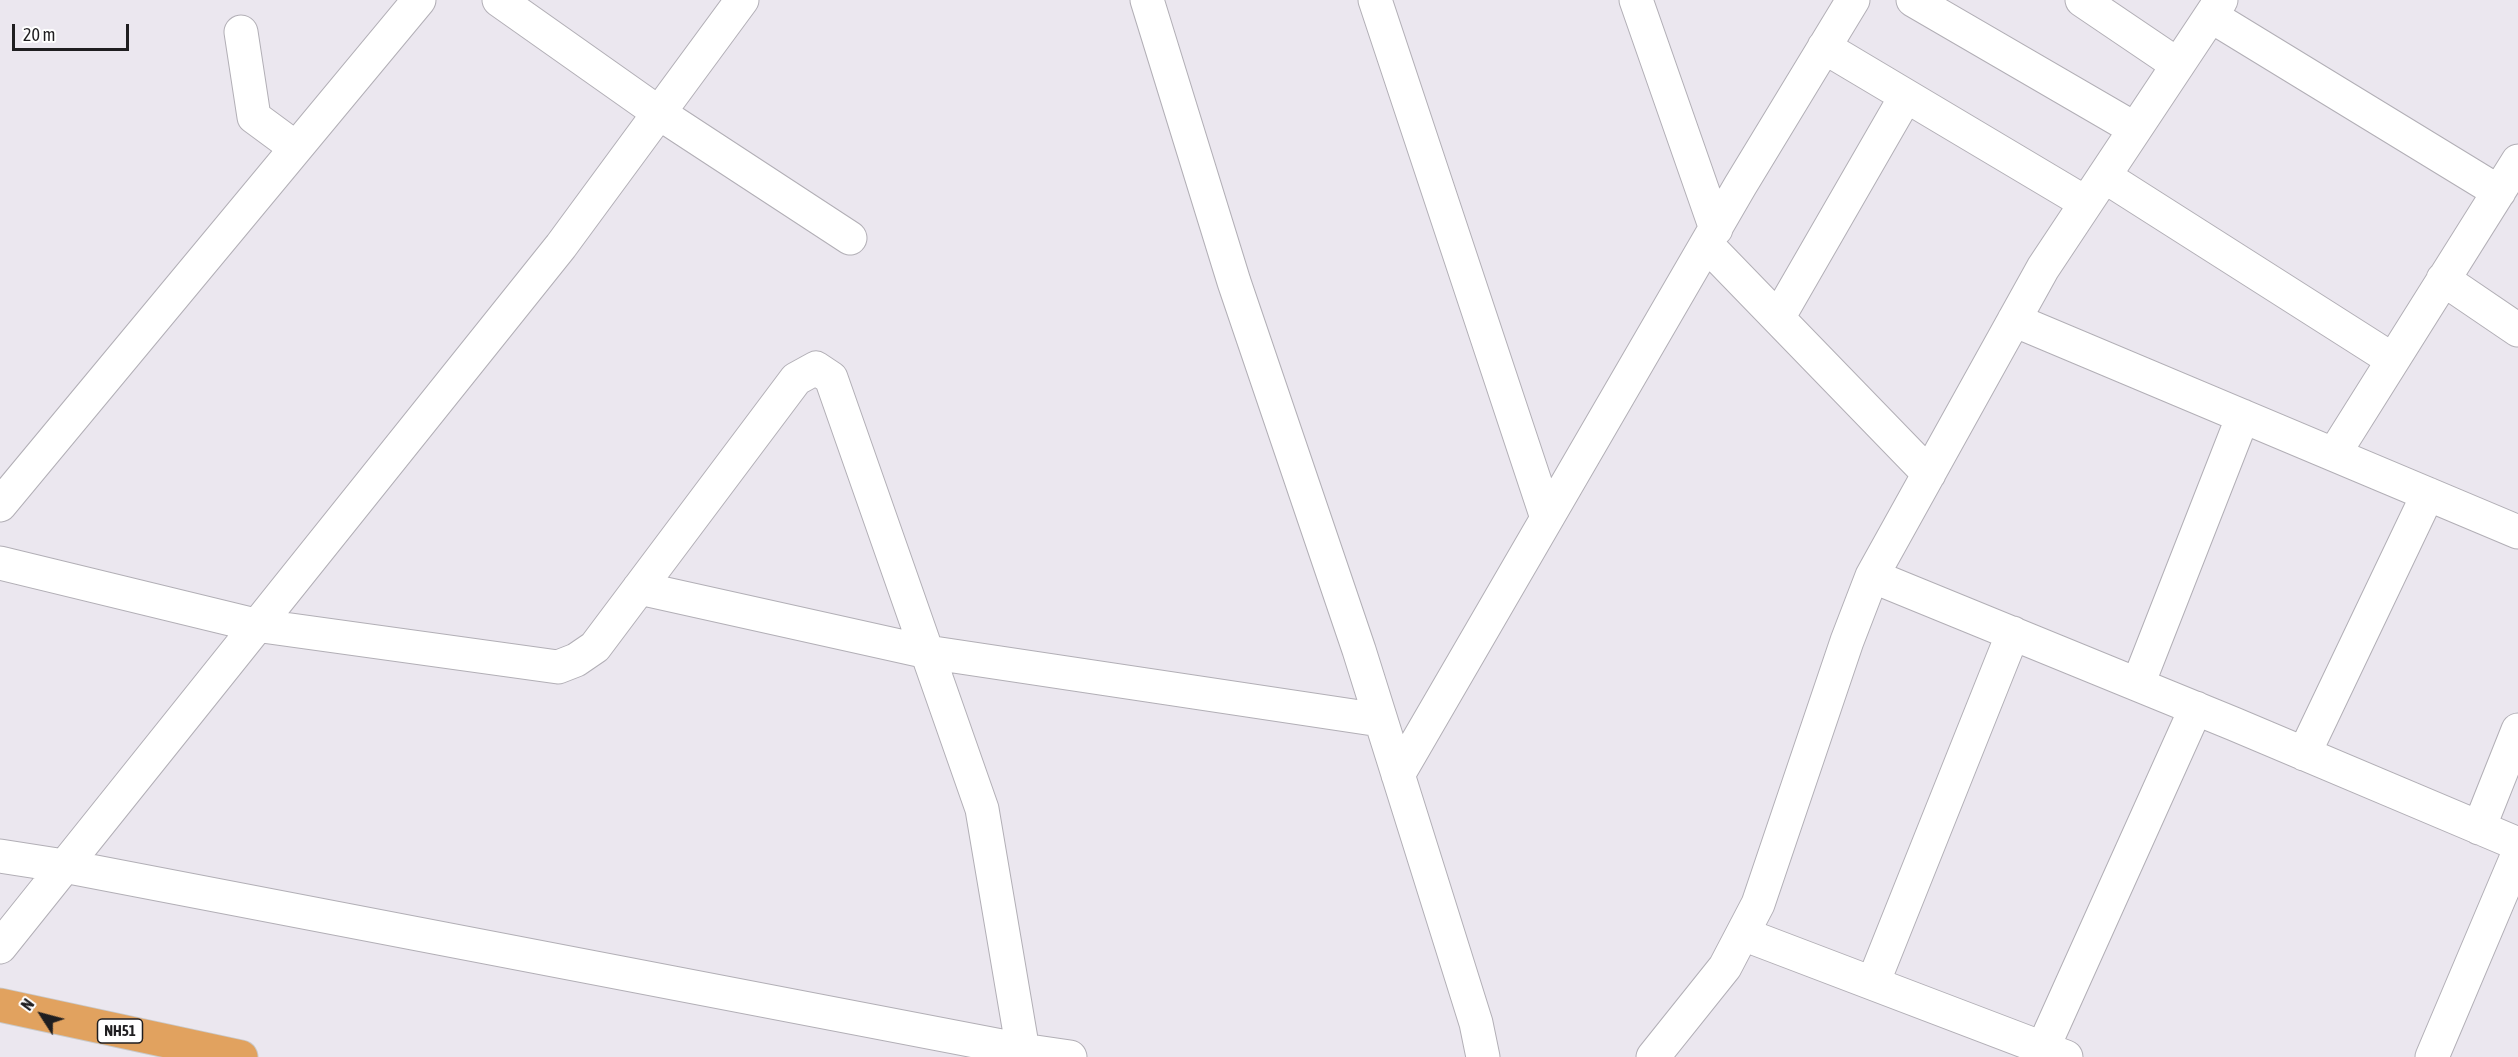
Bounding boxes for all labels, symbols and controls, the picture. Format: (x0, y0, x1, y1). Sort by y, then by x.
scale bar (15, 12, 132, 50)
text: 20 m (23, 24, 55, 45)
north arrow (12, 985, 72, 1045)
text: N (17, 995, 37, 1014)
road number: NH51 (98, 1019, 142, 1043)

